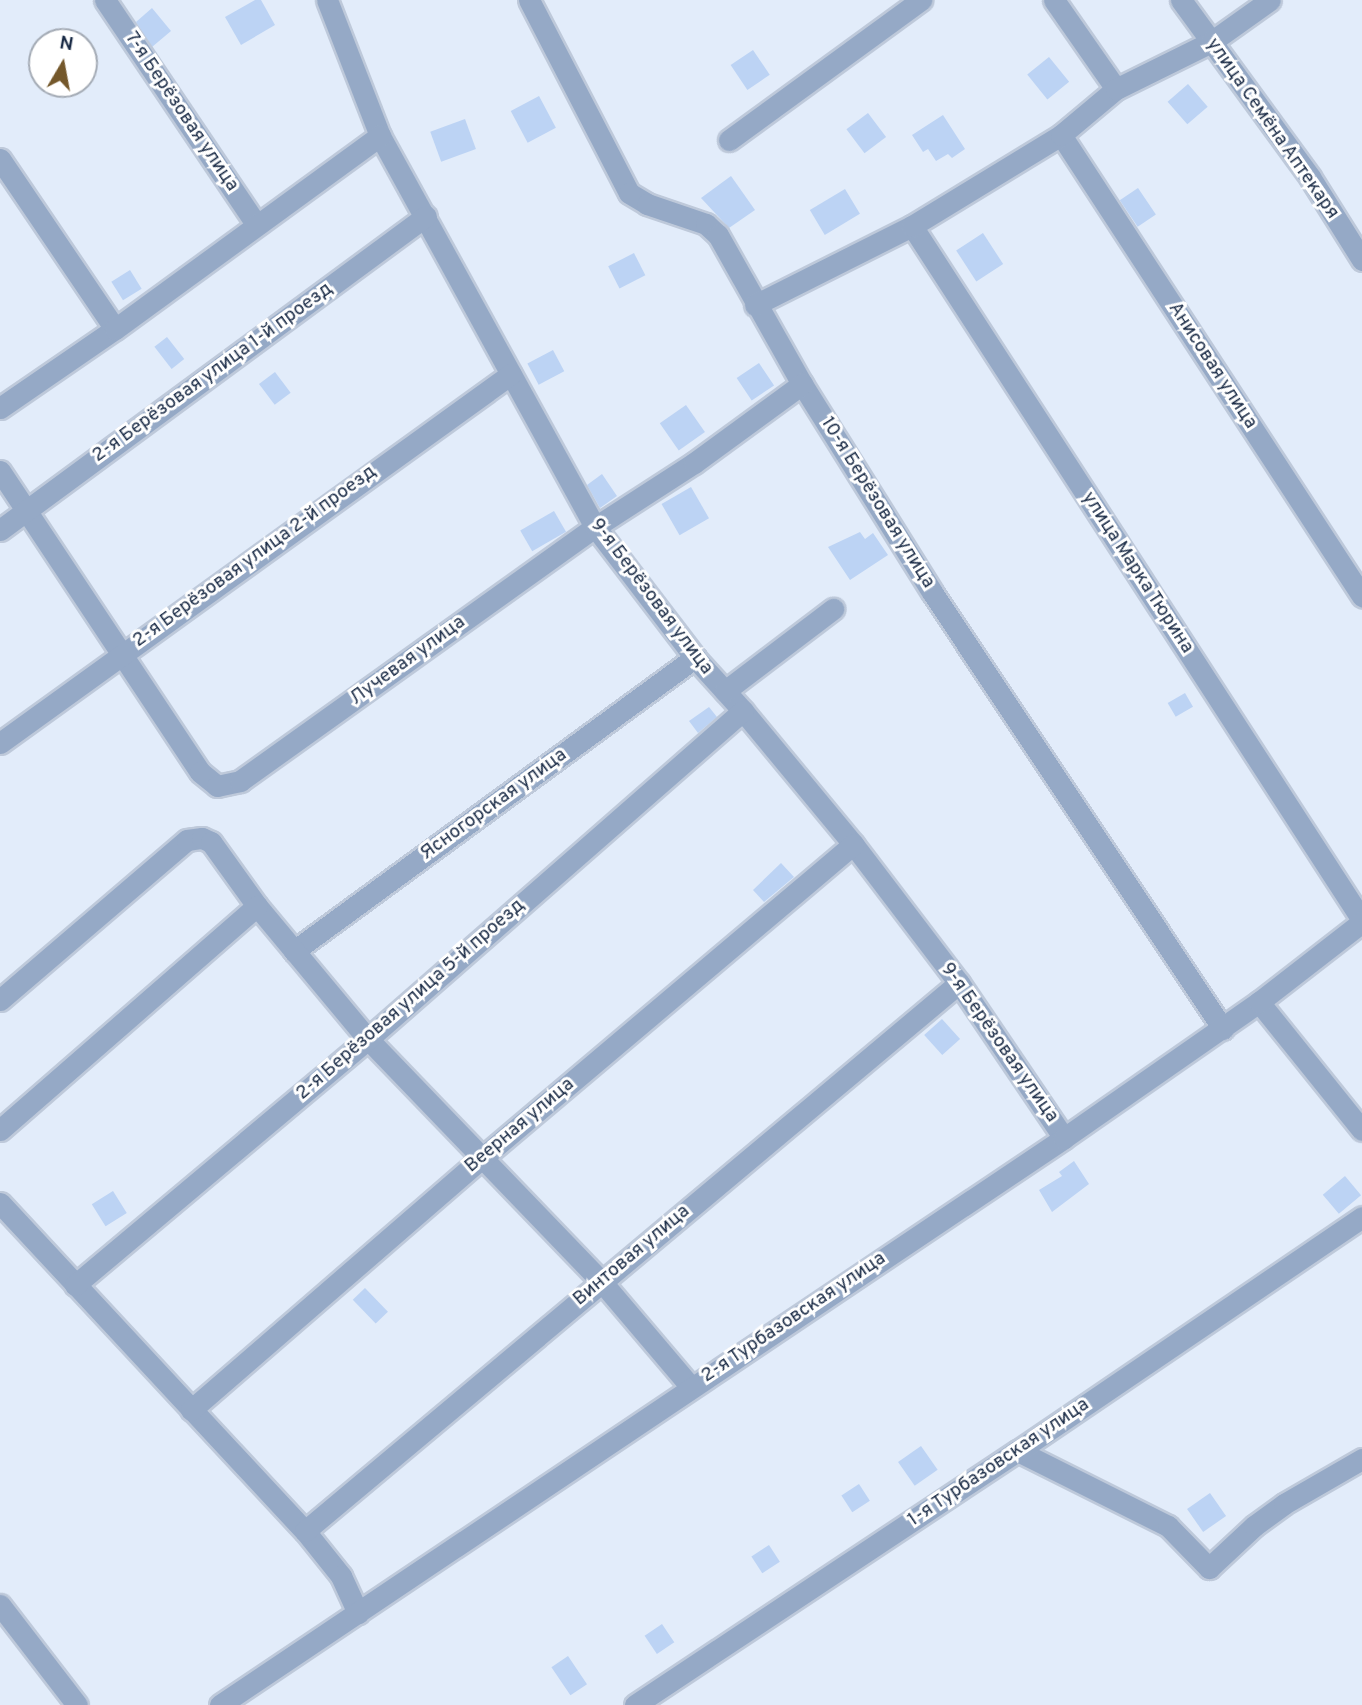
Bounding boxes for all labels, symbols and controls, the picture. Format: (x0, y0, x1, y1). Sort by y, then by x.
north arrow (28, 28, 98, 98)
street label: 7-я Берёзовая улица (119, 28, 243, 196)
text: N (57, 31, 75, 57)
street label: улица Семёна Аптекаря (1201, 34, 1343, 224)
street label: 2-я Берёзовая улица 1-й проезд (88, 278, 338, 468)
street label: Анисовая улица (1163, 298, 1261, 434)
street label: 10-я Берёзовая улица (815, 413, 939, 593)
street label: 2-я Берёзовая улица 2-й проезд (129, 461, 381, 653)
street label: улица Марка Тюрина (1076, 488, 1198, 658)
street label: 9-я Берёзовая улица (585, 514, 717, 680)
street label: Лучевая улица (346, 612, 470, 710)
street label: Ясногорская улица (416, 744, 572, 866)
street label: 2-я Берёзовая улица 5-й проезд (292, 895, 530, 1105)
street label: 9-я Берёзовая улица (935, 959, 1063, 1127)
street label: Веерная улица (461, 1074, 579, 1178)
street label: Винтовая улица (569, 1201, 695, 1311)
street label: 2-я Турбазовская улица (697, 1248, 891, 1388)
street label: 1-я Турбазовская улица (904, 1394, 1094, 1532)

